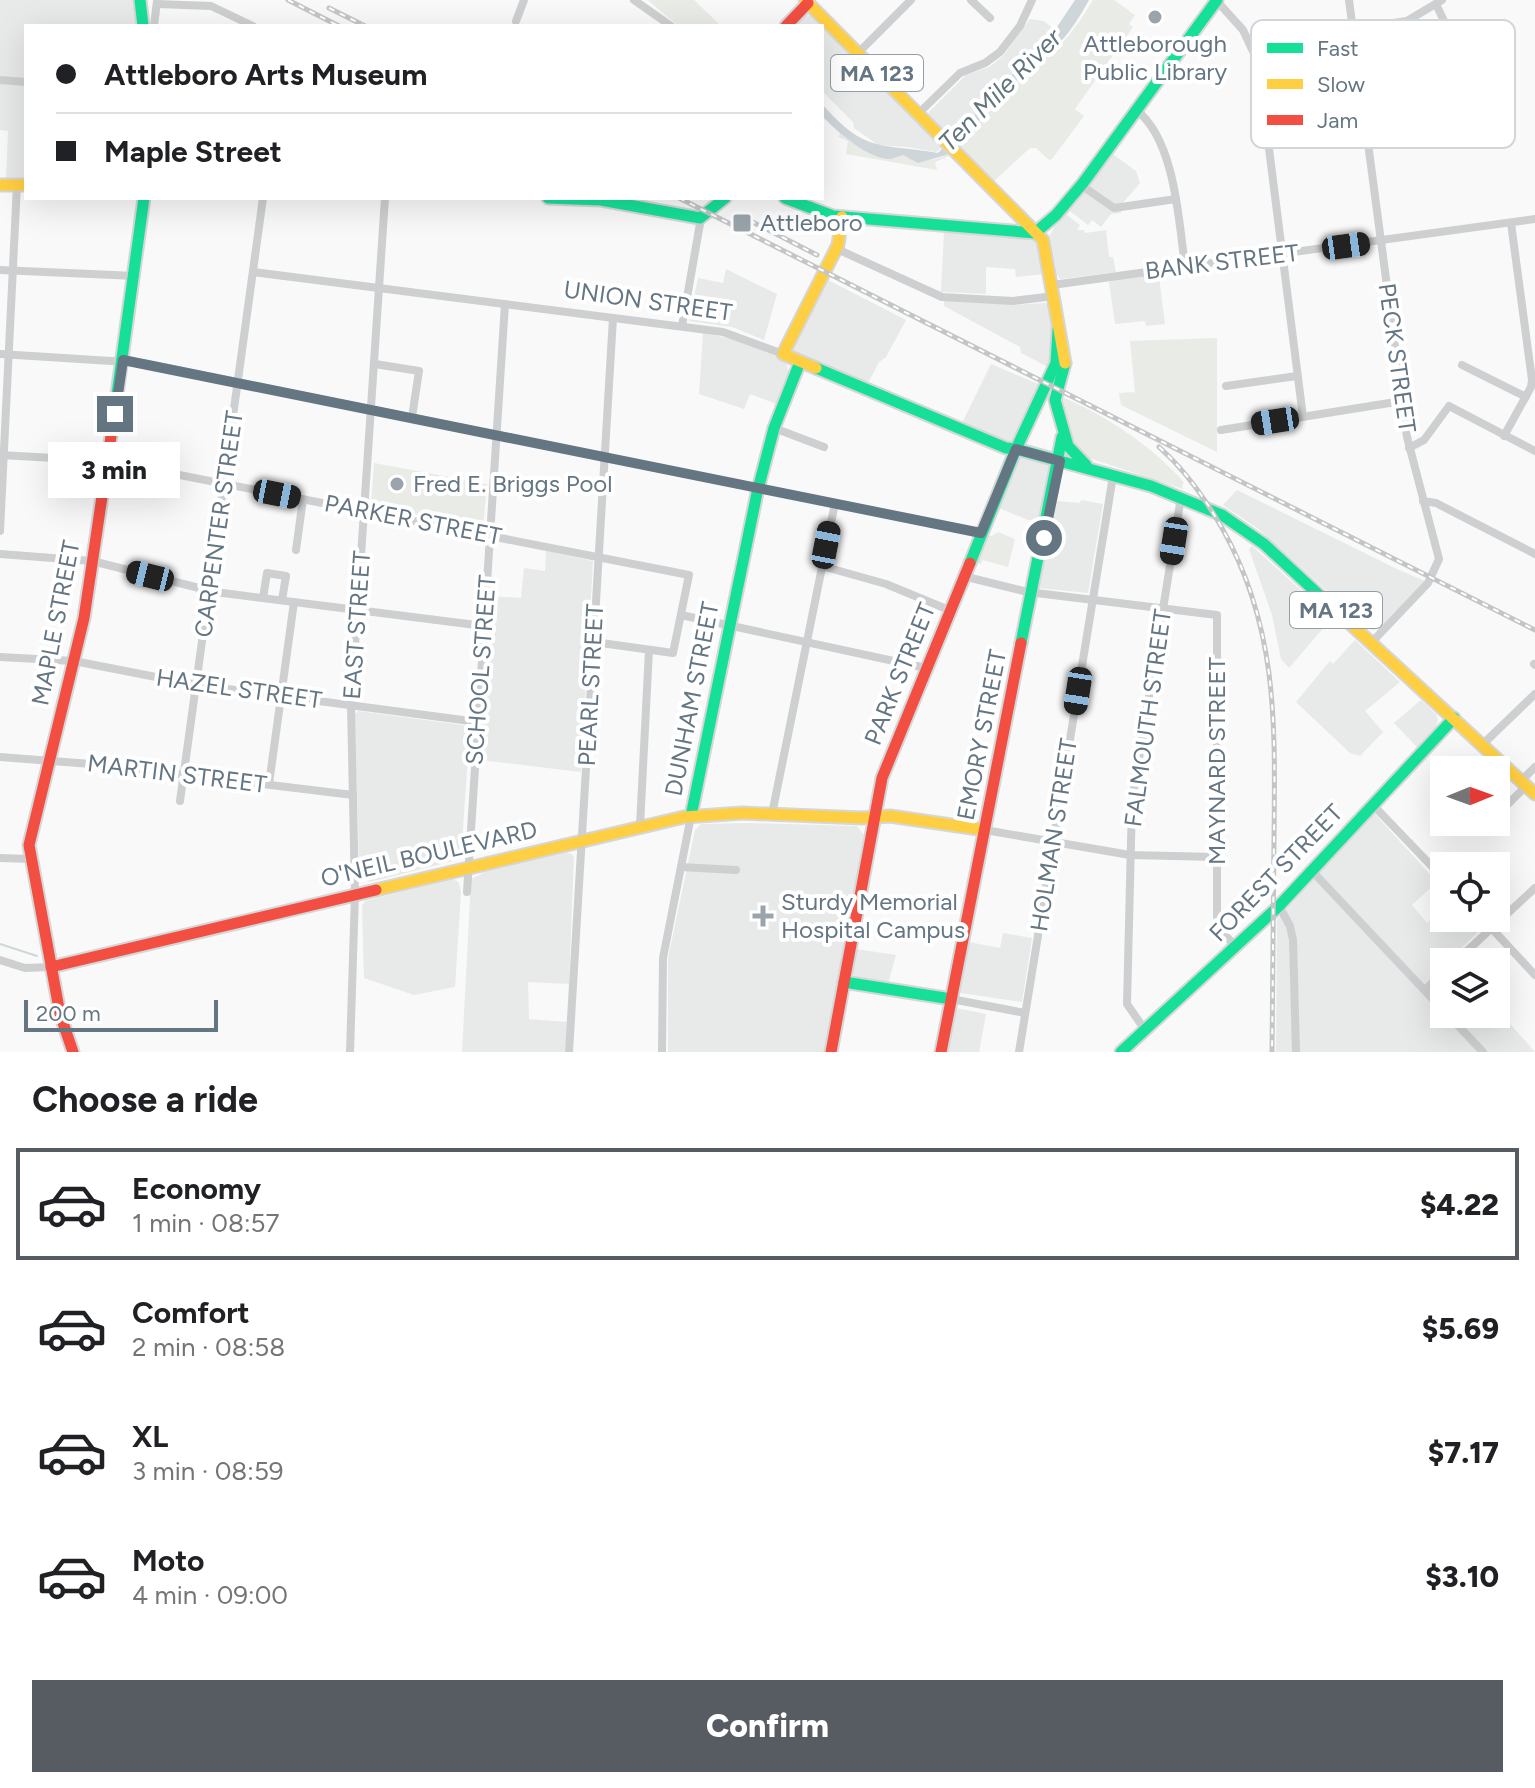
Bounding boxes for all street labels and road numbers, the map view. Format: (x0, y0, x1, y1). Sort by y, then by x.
road number: MA 123 (831, 55, 923, 91)
street label: BANK STREET (1143, 238, 1300, 285)
street label: UNION STREET (562, 274, 734, 327)
street label: PECK STREET (1373, 281, 1422, 435)
street label: CARPENTER STREET (188, 409, 249, 639)
street label: PARKER STREET (322, 488, 504, 551)
street label: MAPLE STREET (25, 538, 86, 708)
street label: EAST STREET (337, 550, 376, 700)
street label: SCHOOL STREET (459, 574, 502, 766)
road number: MA 123 (1290, 592, 1382, 628)
street label: DUNHAM STREET (658, 599, 725, 798)
street label: PARK STREET (858, 599, 941, 749)
street label: PEARL STREET (572, 603, 609, 767)
street label: FALMOUTH STREET (1118, 607, 1177, 829)
street label: EMORY STREET (951, 647, 1012, 823)
street label: MAYNARD STREET (1202, 657, 1231, 865)
street label: HAZEL STREET (154, 663, 324, 714)
street label: HOLMAN STREET (1024, 736, 1083, 933)
street label: MARTIN STREET (86, 748, 268, 799)
street label: FOREST STREET (1203, 798, 1348, 947)
street label: O'NEIL BOULEVARD (318, 814, 540, 893)

